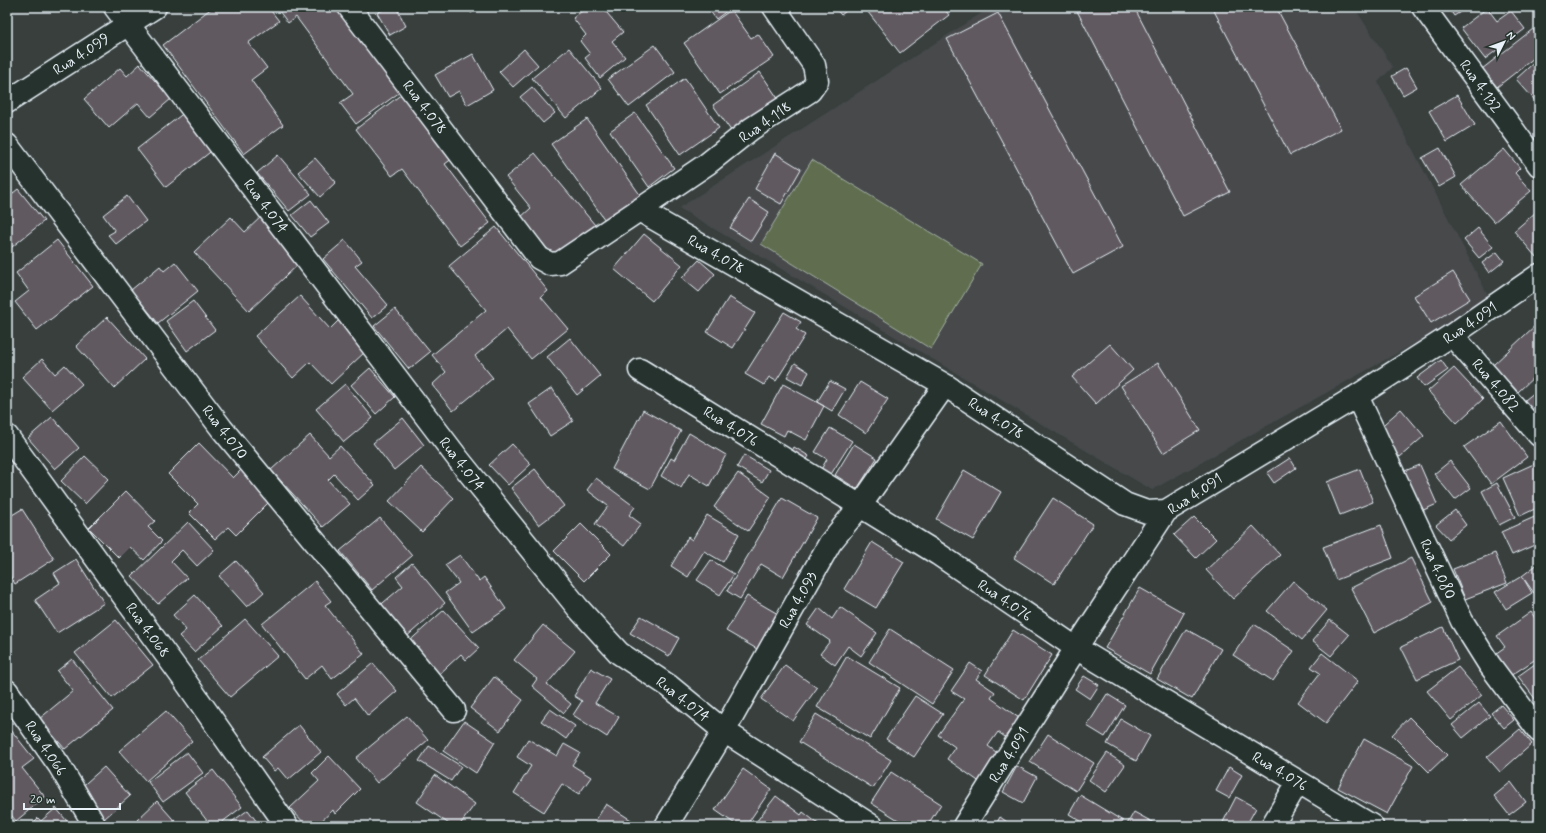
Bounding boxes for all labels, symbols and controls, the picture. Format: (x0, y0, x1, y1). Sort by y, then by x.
north arrow (1484, 22, 1524, 62)
street label: Rua 4.099 (49, 29, 114, 81)
text: N (1503, 29, 1518, 43)
street label: Rua 4.132 (1454, 56, 1506, 117)
street label: Rua 4.078 (397, 77, 451, 139)
street label: Rua 4.118 (735, 97, 796, 148)
street label: Rua 4.074 (238, 175, 292, 238)
street label: Rua 4.078 (683, 231, 748, 279)
street label: Rua 4.091 (1439, 298, 1502, 349)
street label: Rua 4.082 (1467, 355, 1524, 417)
street label: Rua 4.078 (964, 393, 1027, 444)
street label: Rua 4.070 (197, 401, 252, 464)
street label: Rua 4.076 (699, 402, 762, 452)
street label: Rua 4.074 (434, 433, 489, 496)
street label: Rua 4.091 (1164, 470, 1227, 520)
street label: Rua 4.080 (1414, 536, 1460, 603)
street label: Rua 4.093 (775, 568, 823, 633)
street label: Rua 4.076 (973, 575, 1036, 626)
street label: Rua 4.068 (120, 599, 174, 662)
street label: Rua 4.074 (651, 672, 714, 727)
street label: Rua 4.066 (19, 717, 71, 780)
street label: Rua 4.091 (985, 724, 1035, 787)
street label: Rua 4.076 (1248, 747, 1311, 796)
scale bar (24, 785, 120, 811)
text: 20 m (30, 792, 56, 808)

